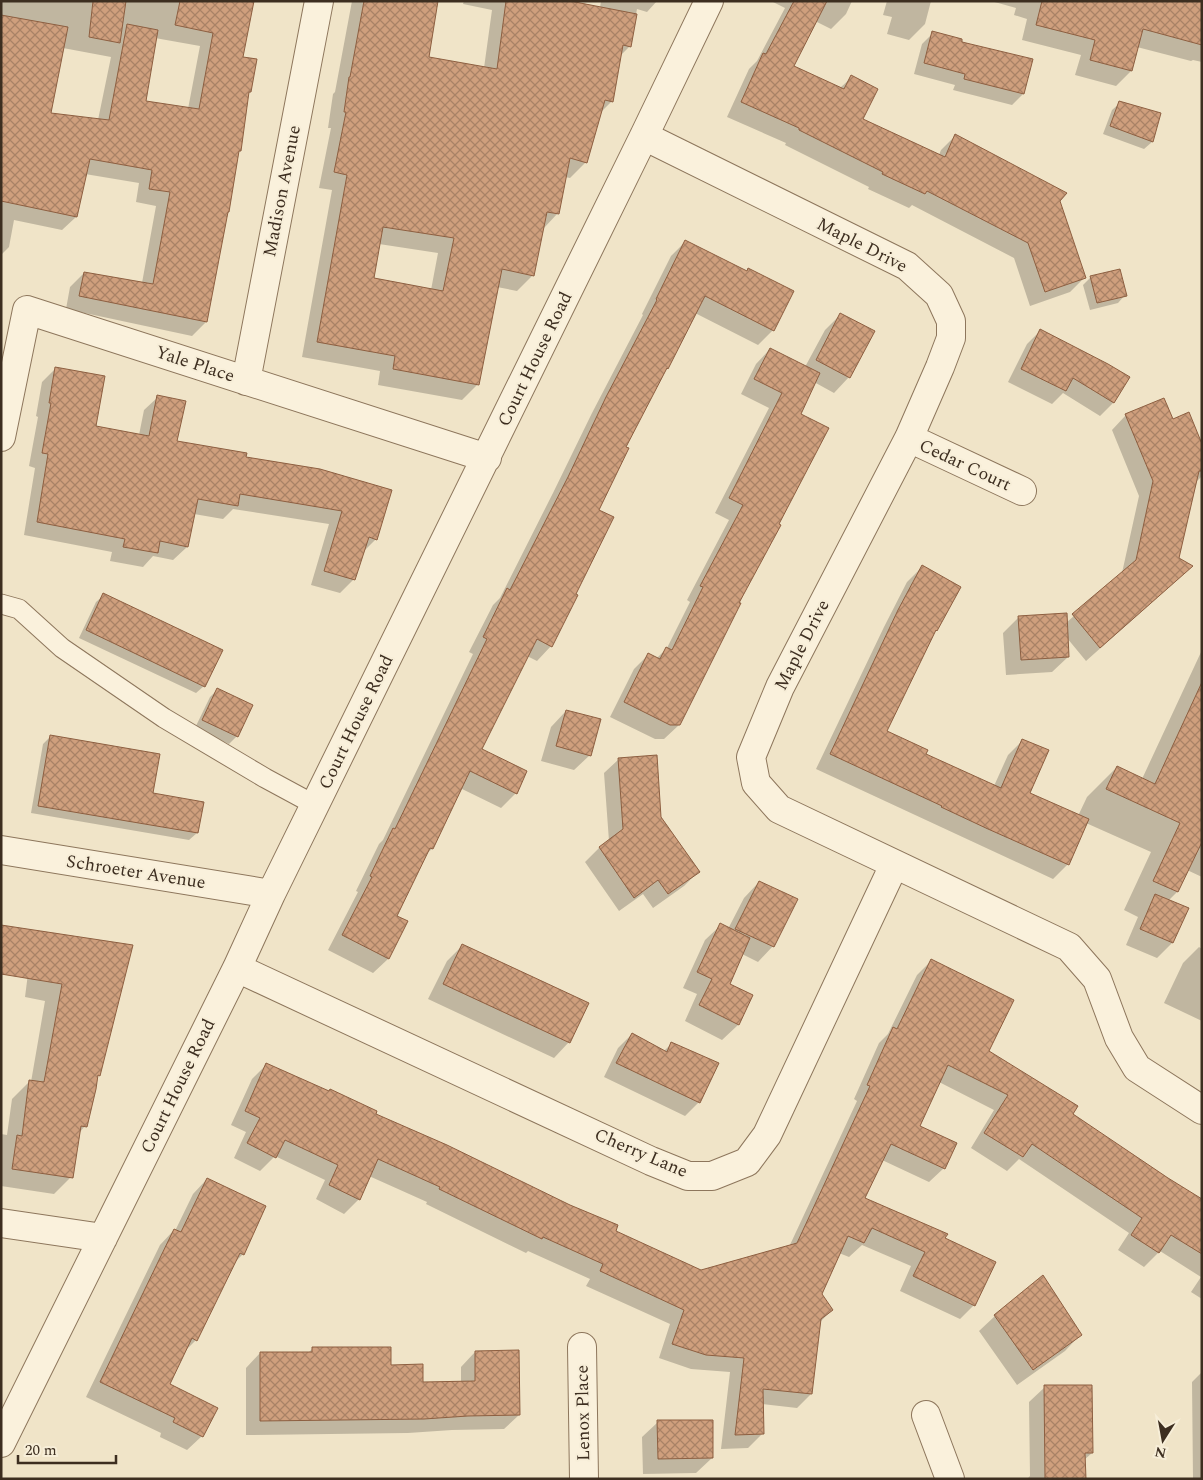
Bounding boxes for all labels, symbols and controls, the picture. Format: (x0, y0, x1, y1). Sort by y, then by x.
street label: Madison Avenue (256, 123, 308, 259)
street label: Maple Drive (812, 211, 912, 279)
street label: Court House Road (491, 287, 579, 431)
street label: Yale Place (152, 339, 238, 389)
street label: Cedar Court (915, 432, 1015, 498)
street label: Maple Drive (768, 595, 836, 695)
street label: Court House Road (312, 650, 400, 794)
street label: Schroeter Avenue (64, 848, 208, 896)
street label: Court House Road (134, 1014, 222, 1158)
street label: Cherry Lane (590, 1121, 692, 1185)
street label: Lenox Place (569, 1365, 597, 1461)
north arrow (1138, 1415, 1188, 1465)
scale bar (18, 1432, 115, 1464)
text: 20 m (25, 1439, 57, 1462)
text: N (1153, 1441, 1168, 1464)

